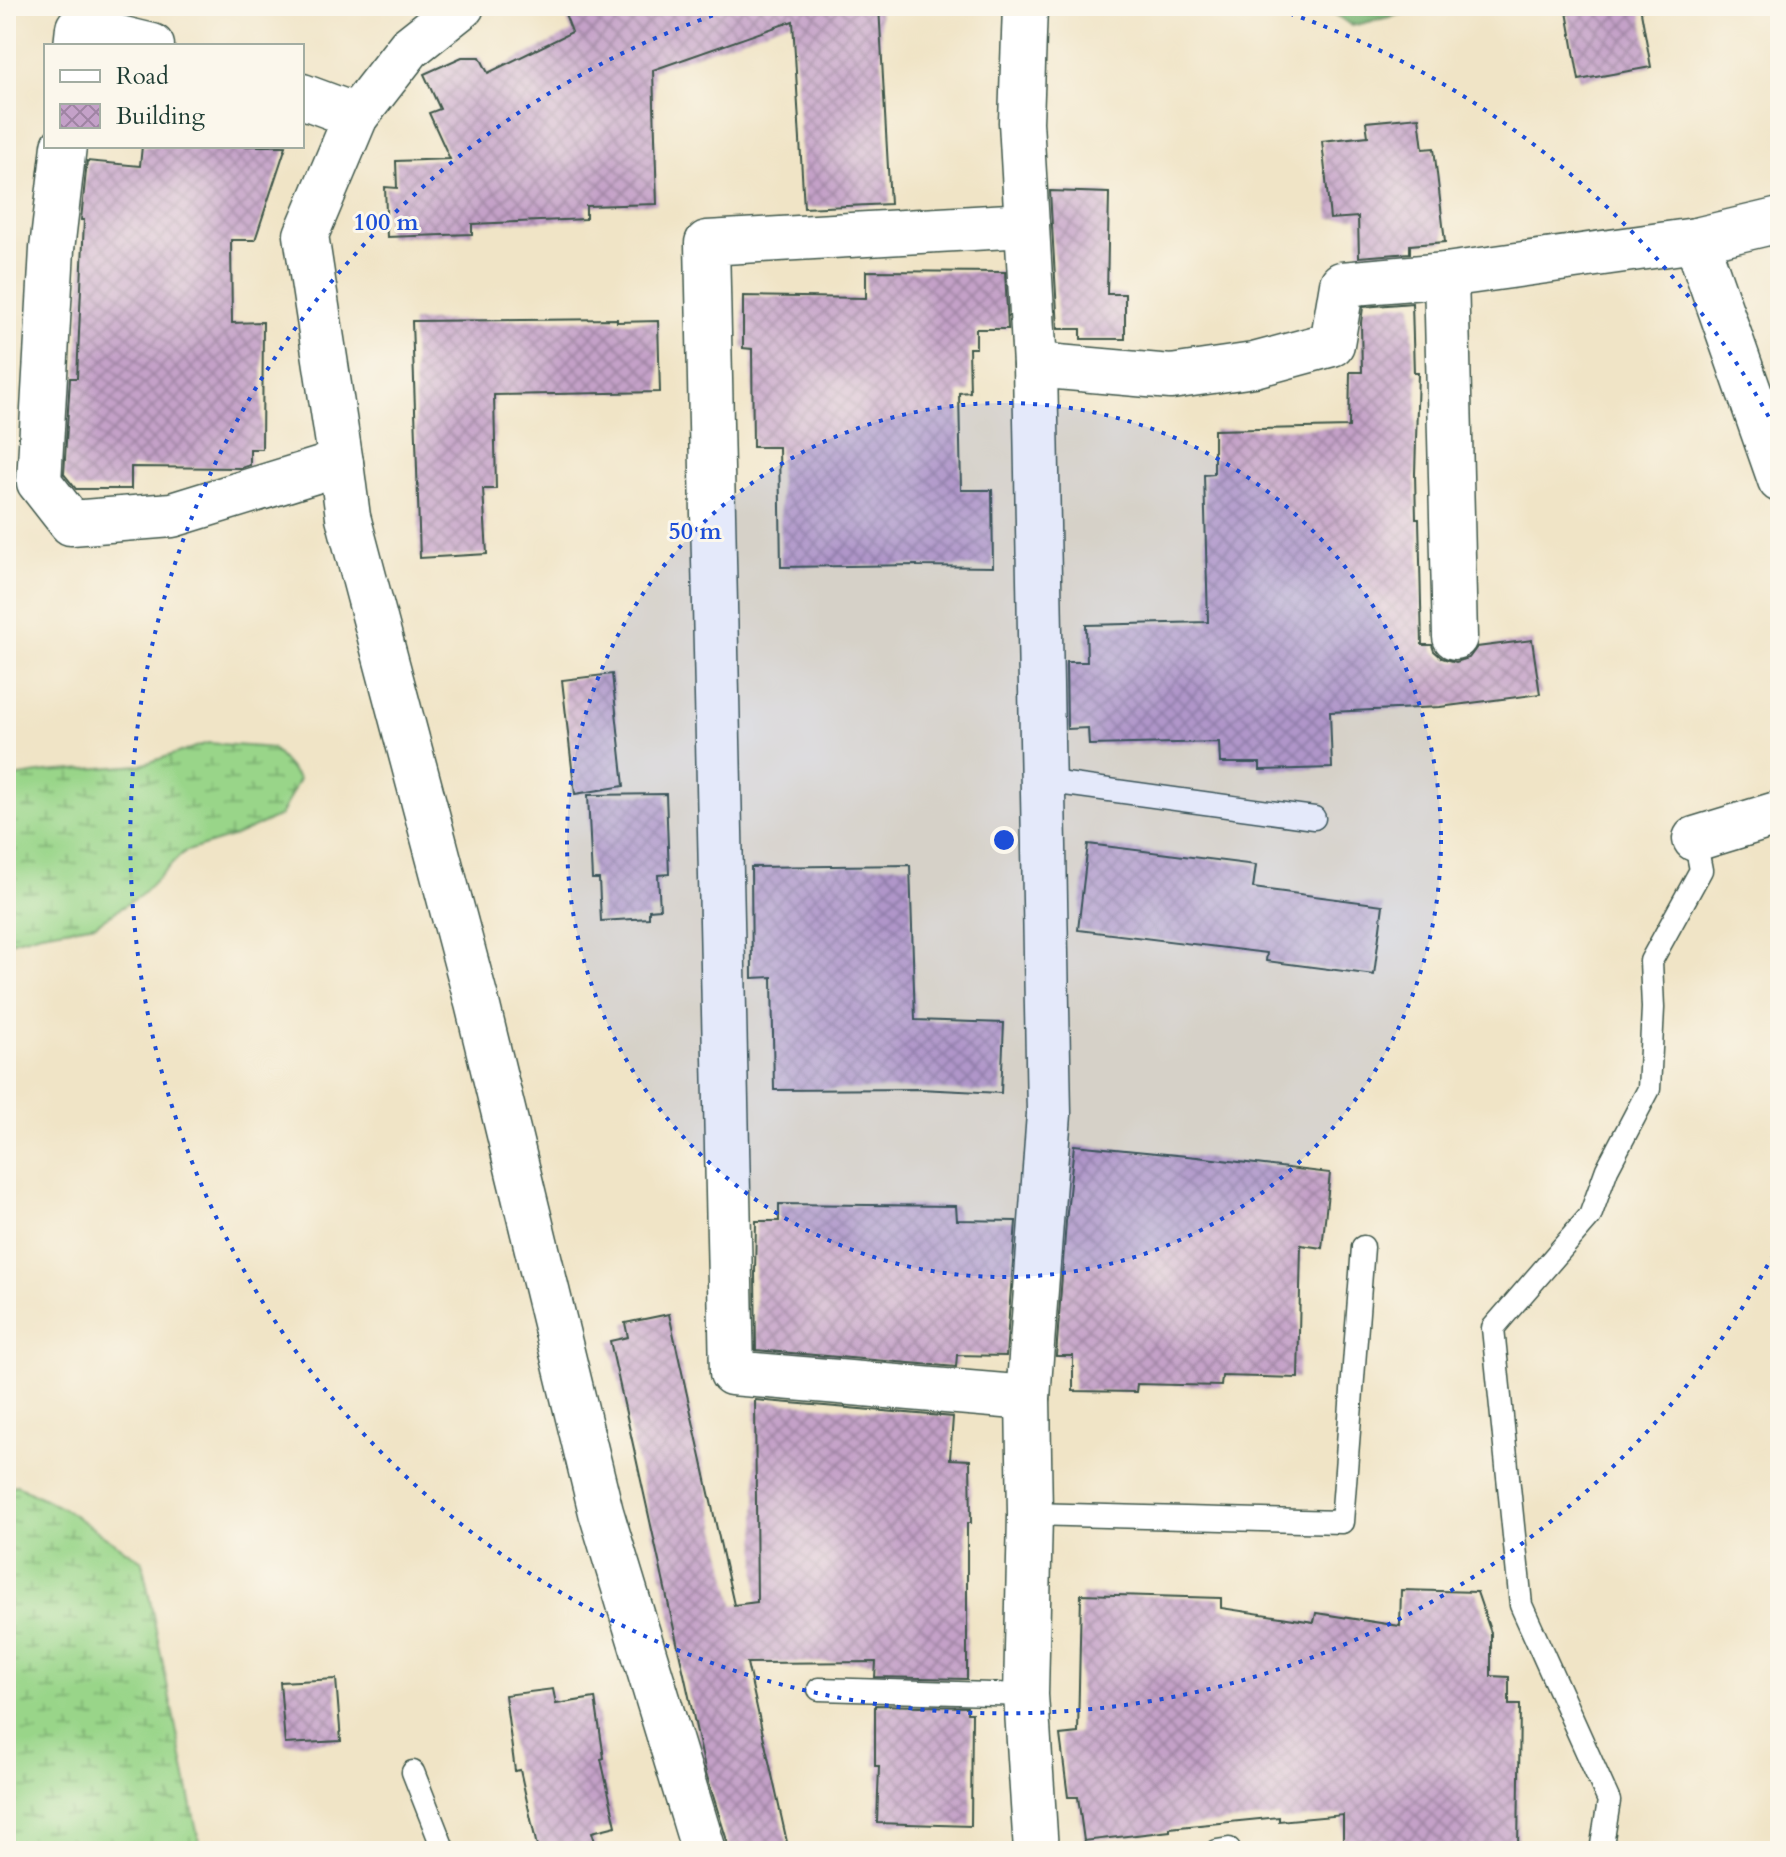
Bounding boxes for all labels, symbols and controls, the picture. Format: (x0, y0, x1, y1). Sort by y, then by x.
legend (44, 44, 304, 148)
text: Road (116, 60, 169, 93)
text: Building (116, 100, 206, 133)
text: 100 m (353, 206, 420, 239)
text: 50 m (668, 515, 722, 548)
centre of rings (990, 826, 1018, 854)

